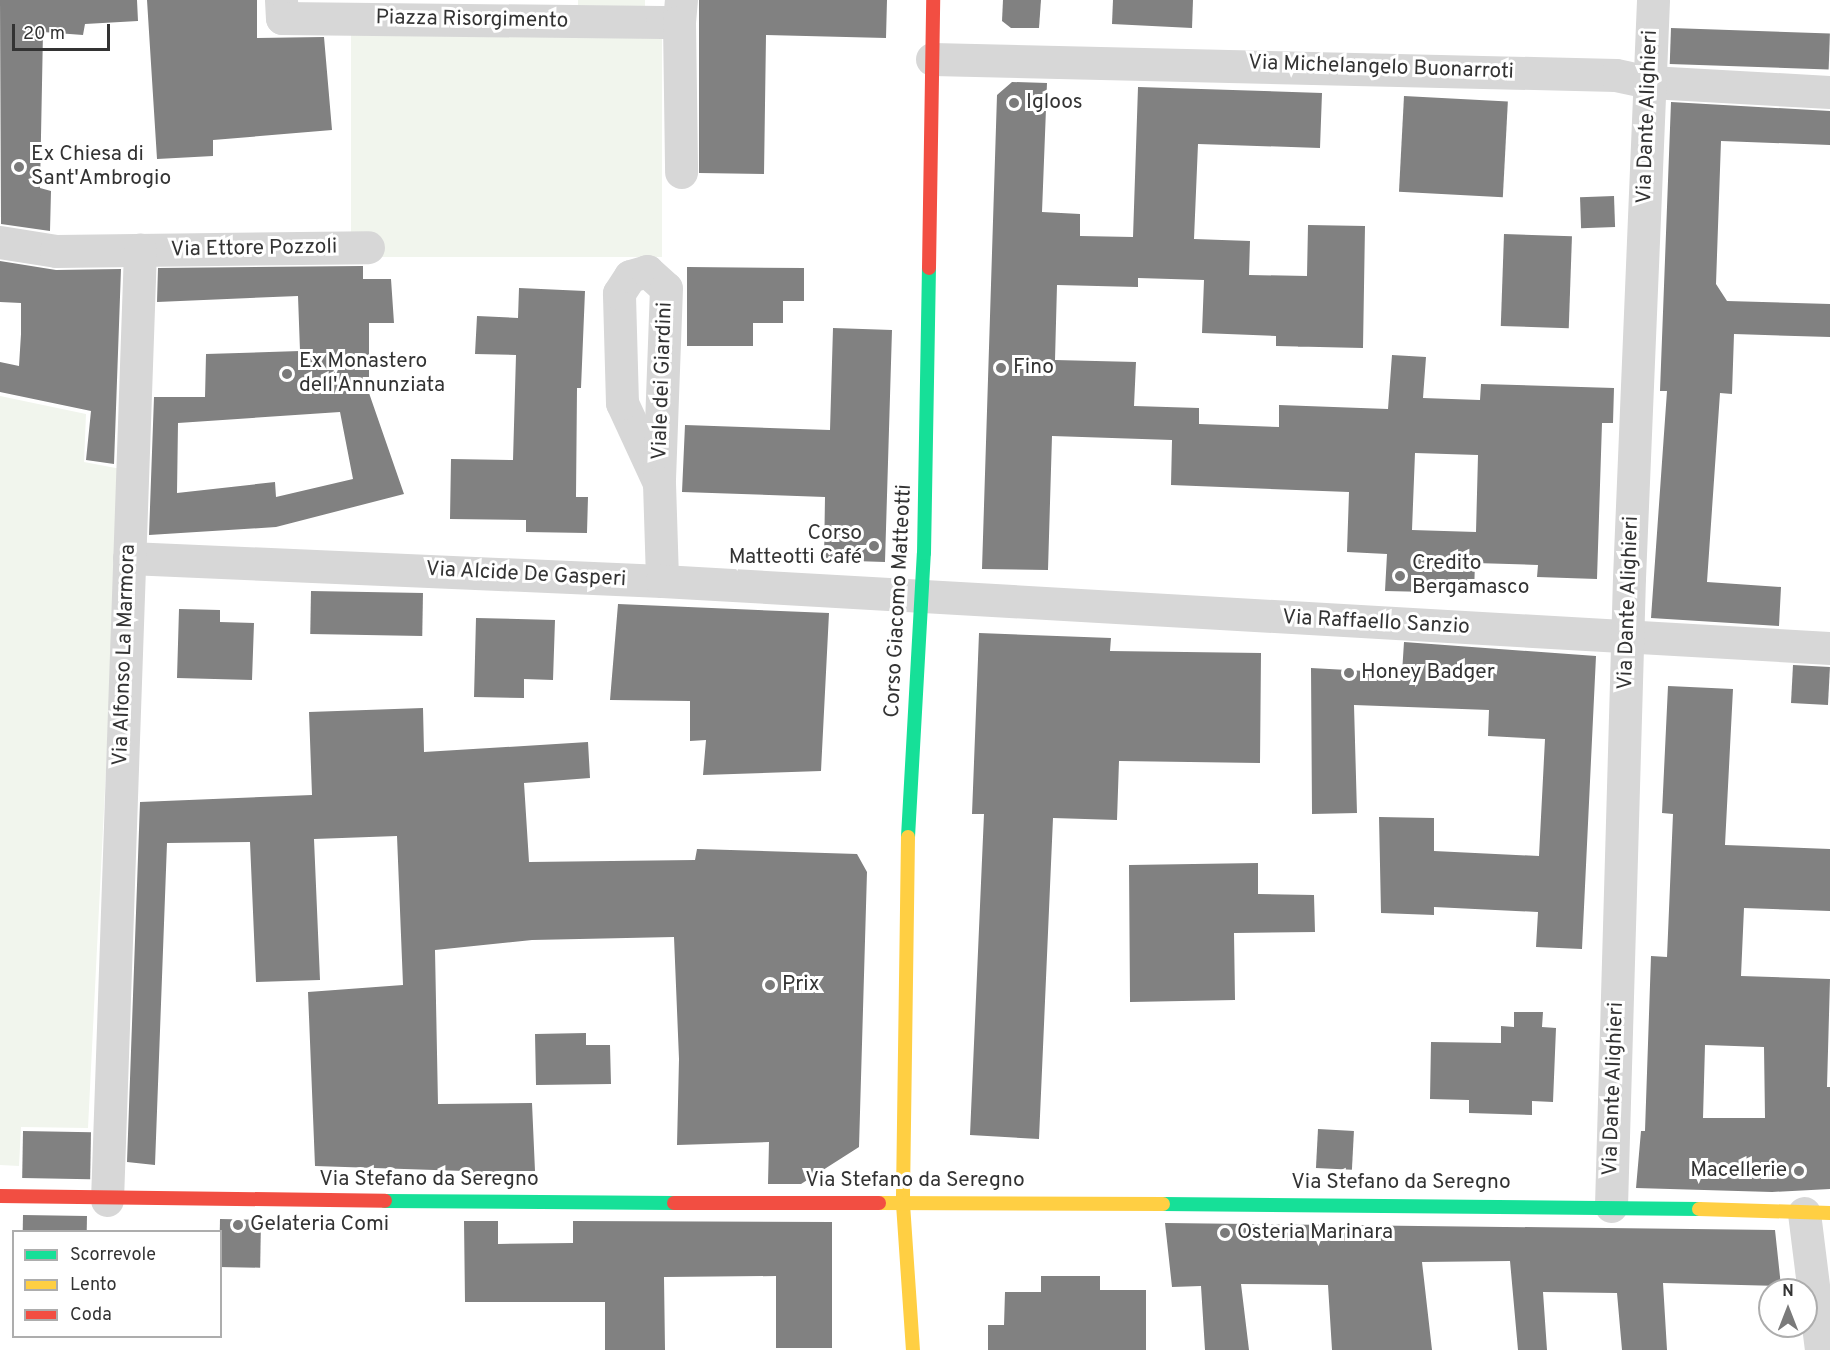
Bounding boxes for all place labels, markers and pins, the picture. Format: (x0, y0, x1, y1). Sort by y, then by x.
place label: Igloos (1026, 90, 1083, 116)
marker: Igloos (1007, 96, 1021, 110)
place label: Ex Chiesa di Sant'Ambrogio (31, 142, 171, 192)
marker: Ex Chiesa di Sant'Ambrogio (12, 160, 26, 174)
place label: Ex Monastero dell'Annunziata (299, 349, 445, 399)
place label: Fino (1013, 355, 1054, 381)
marker: Fino (994, 361, 1008, 375)
marker: Ex Monastero dell'Annunziata (280, 367, 294, 381)
place label: Corso Matteotti Café (729, 521, 862, 571)
marker: Corso Matteotti Café (867, 539, 881, 553)
place label: Credito Bergamasco (1412, 551, 1529, 601)
marker: Credito Bergamasco (1393, 569, 1407, 583)
place label: Honey Badger (1361, 660, 1495, 686)
marker: Honey Badger (1342, 666, 1356, 680)
place label: Prix (782, 972, 819, 998)
marker: Prix (763, 978, 777, 992)
place label: Macellerie (1690, 1158, 1787, 1184)
marker: Macellerie (1792, 1164, 1806, 1178)
place label: Gelateria Comi (250, 1212, 389, 1238)
marker: Gelateria Comi (231, 1218, 245, 1232)
place label: Osteria Marinara (1237, 1220, 1393, 1246)
marker: Osteria Marinara (1218, 1226, 1232, 1240)

